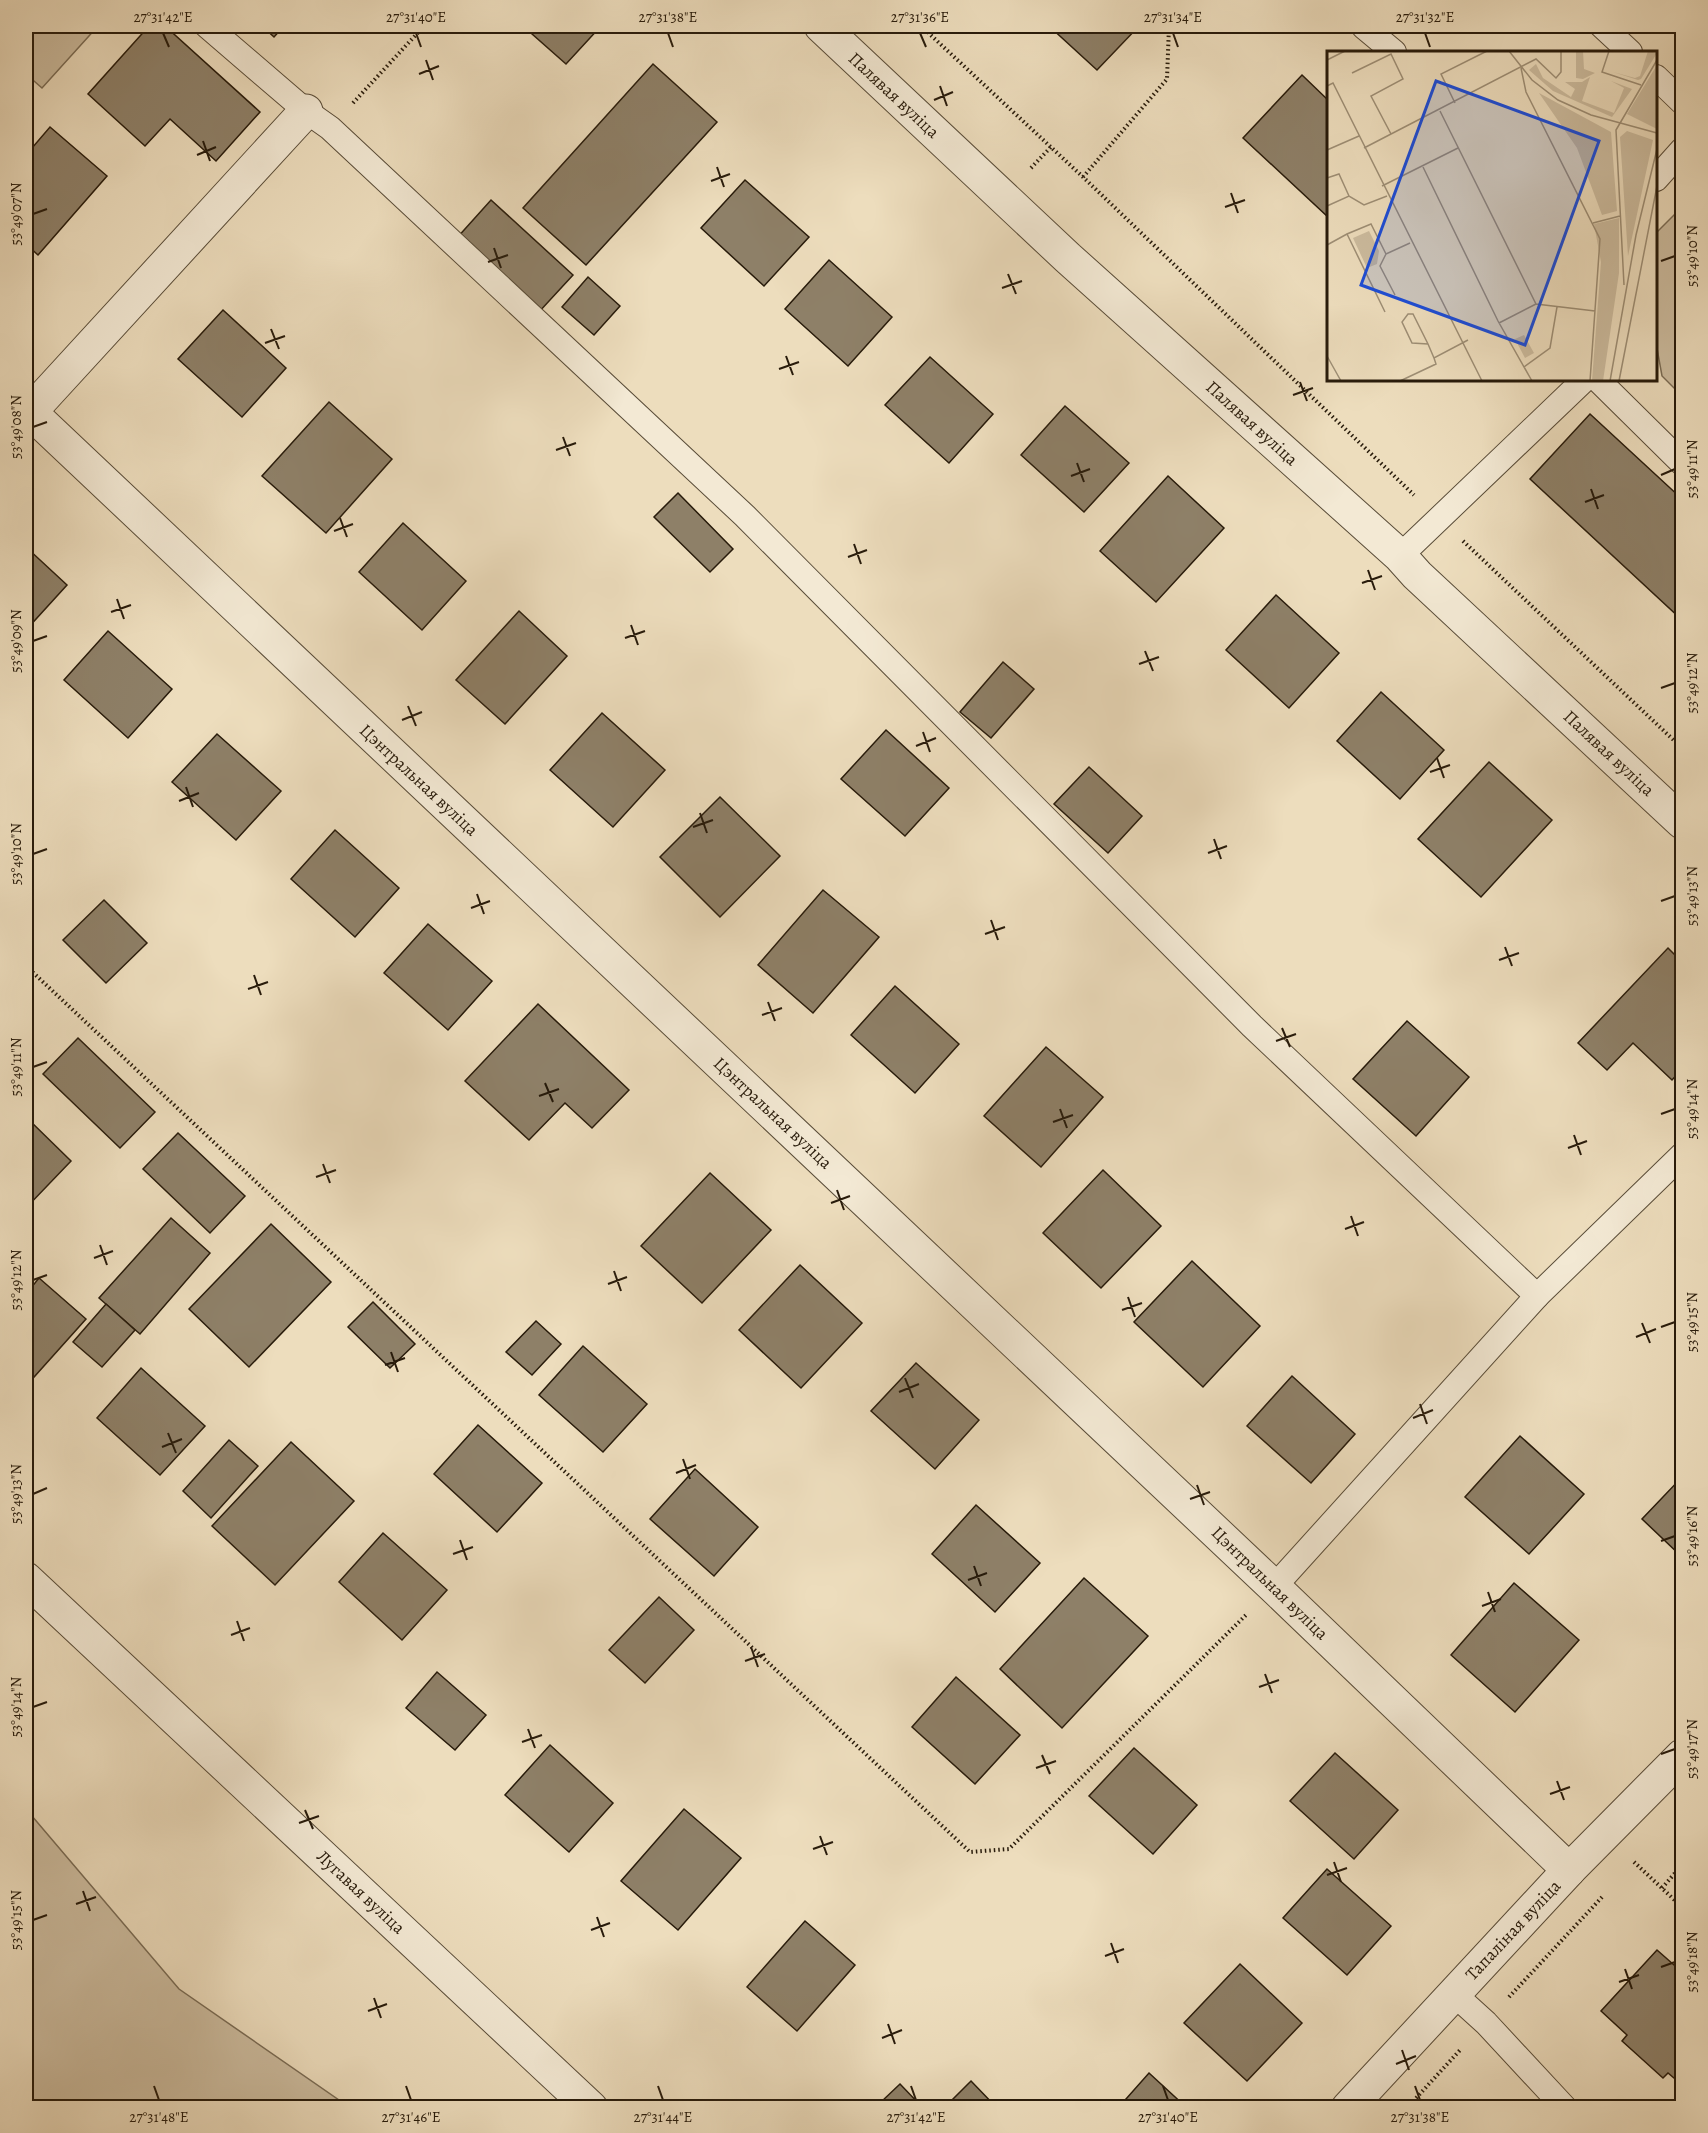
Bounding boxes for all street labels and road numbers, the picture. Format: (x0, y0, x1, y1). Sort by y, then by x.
street label: Палявая вуліца (843, 46, 945, 144)
street label: Палявая вуліца (1201, 375, 1304, 471)
street label: Палявая вуліца (1558, 704, 1660, 802)
street label: Цэнтральная вуліца (354, 719, 484, 842)
street label: Цэнтральная вуліца (708, 1052, 838, 1175)
street label: Цэнтральная вуліца (1206, 1521, 1334, 1646)
street label: Лугавая вуліца (311, 1845, 411, 1940)
street label: Тапаліная вуліца (1460, 1874, 1567, 1986)

